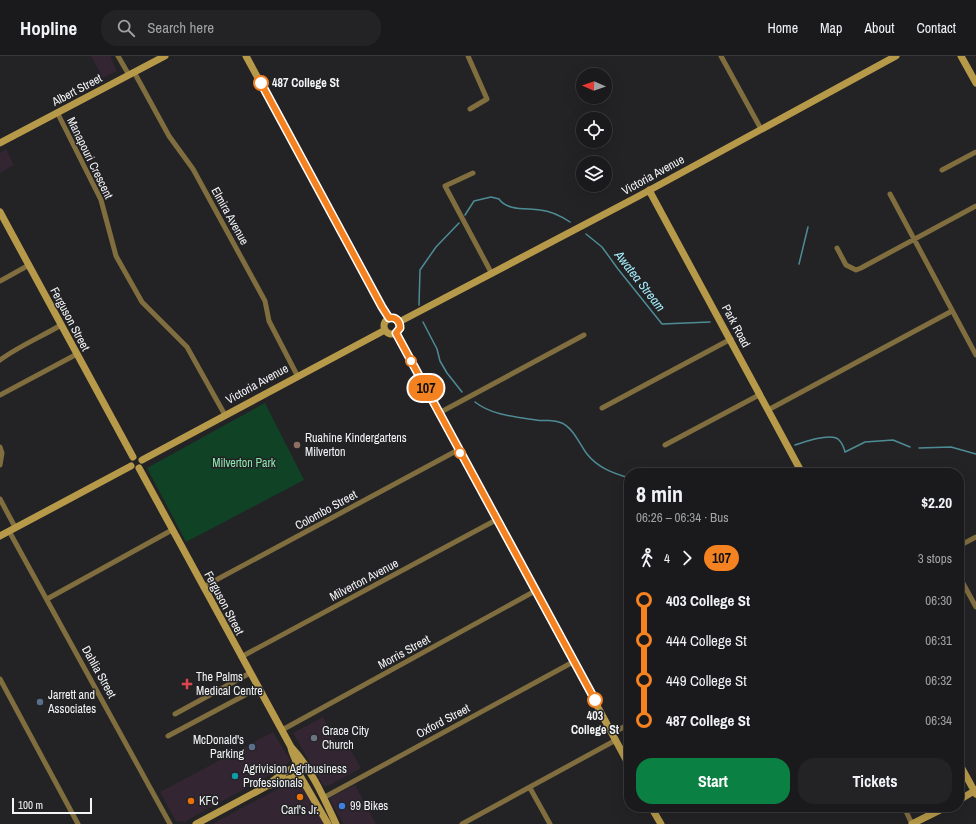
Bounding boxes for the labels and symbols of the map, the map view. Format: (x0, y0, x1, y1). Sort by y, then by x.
north arrow (576, 68, 612, 104)
street label: Albert Street (48, 70, 105, 110)
marker: 487 College St (253, 75, 269, 91)
place label: 487 College St (272, 75, 340, 91)
street label: Manapouri Crescent (63, 114, 117, 202)
street label: Victoria Avenue (619, 151, 687, 199)
street label: Elmira Avenue (208, 184, 252, 248)
water label: Awatea Stream (610, 246, 669, 315)
street label: Ferguson Street (46, 284, 94, 354)
street label: Park Road (718, 302, 754, 350)
unlabelled marker (405, 355, 417, 367)
street label: Victoria Avenue (223, 360, 291, 408)
line badge: 107 (403, 375, 449, 401)
place label: Ruahine Kindergartens Milverton (305, 430, 407, 460)
marker: Ruahine Kindergartens Milverton (292, 440, 302, 450)
unlabelled marker (454, 447, 466, 459)
park label: Milverton Park (212, 455, 276, 471)
street label: Colombo Street (292, 486, 360, 534)
street label: Milverton Avenue (327, 555, 401, 605)
street label: Ferguson Street (200, 568, 248, 638)
street label: Morris Street (375, 631, 433, 673)
street label: Dahlia Street (78, 643, 120, 701)
place label: The Palms Medical Centre (196, 669, 263, 699)
marker: The Palms Medical Centre (181, 678, 193, 690)
place label: Jarrett and Associates (47, 687, 96, 717)
marker: 403 College St (587, 692, 603, 708)
marker: Jarrett and Associates (35, 697, 45, 707)
street label: Oxford Street (413, 700, 473, 742)
place label: 403 College St (571, 708, 620, 738)
place label: Grace City Church (322, 723, 369, 753)
place label: McDonald's Parking (193, 732, 245, 762)
marker: Grace City Church (309, 733, 319, 743)
marker: McDonald's Parking (247, 742, 257, 752)
place label: Agrivision Agribusiness Professionals (242, 761, 347, 791)
marker: Agrivision Agribusiness Professionals (230, 771, 240, 781)
marker: Carl's Jr. (295, 792, 305, 802)
place label: KFC (199, 793, 219, 809)
scale bar (12, 796, 92, 815)
marker: KFC (186, 796, 196, 806)
place label: 99 Bikes (350, 798, 388, 814)
marker: 99 Bikes (337, 801, 347, 811)
place label: Carl's Jr. (281, 802, 319, 818)

